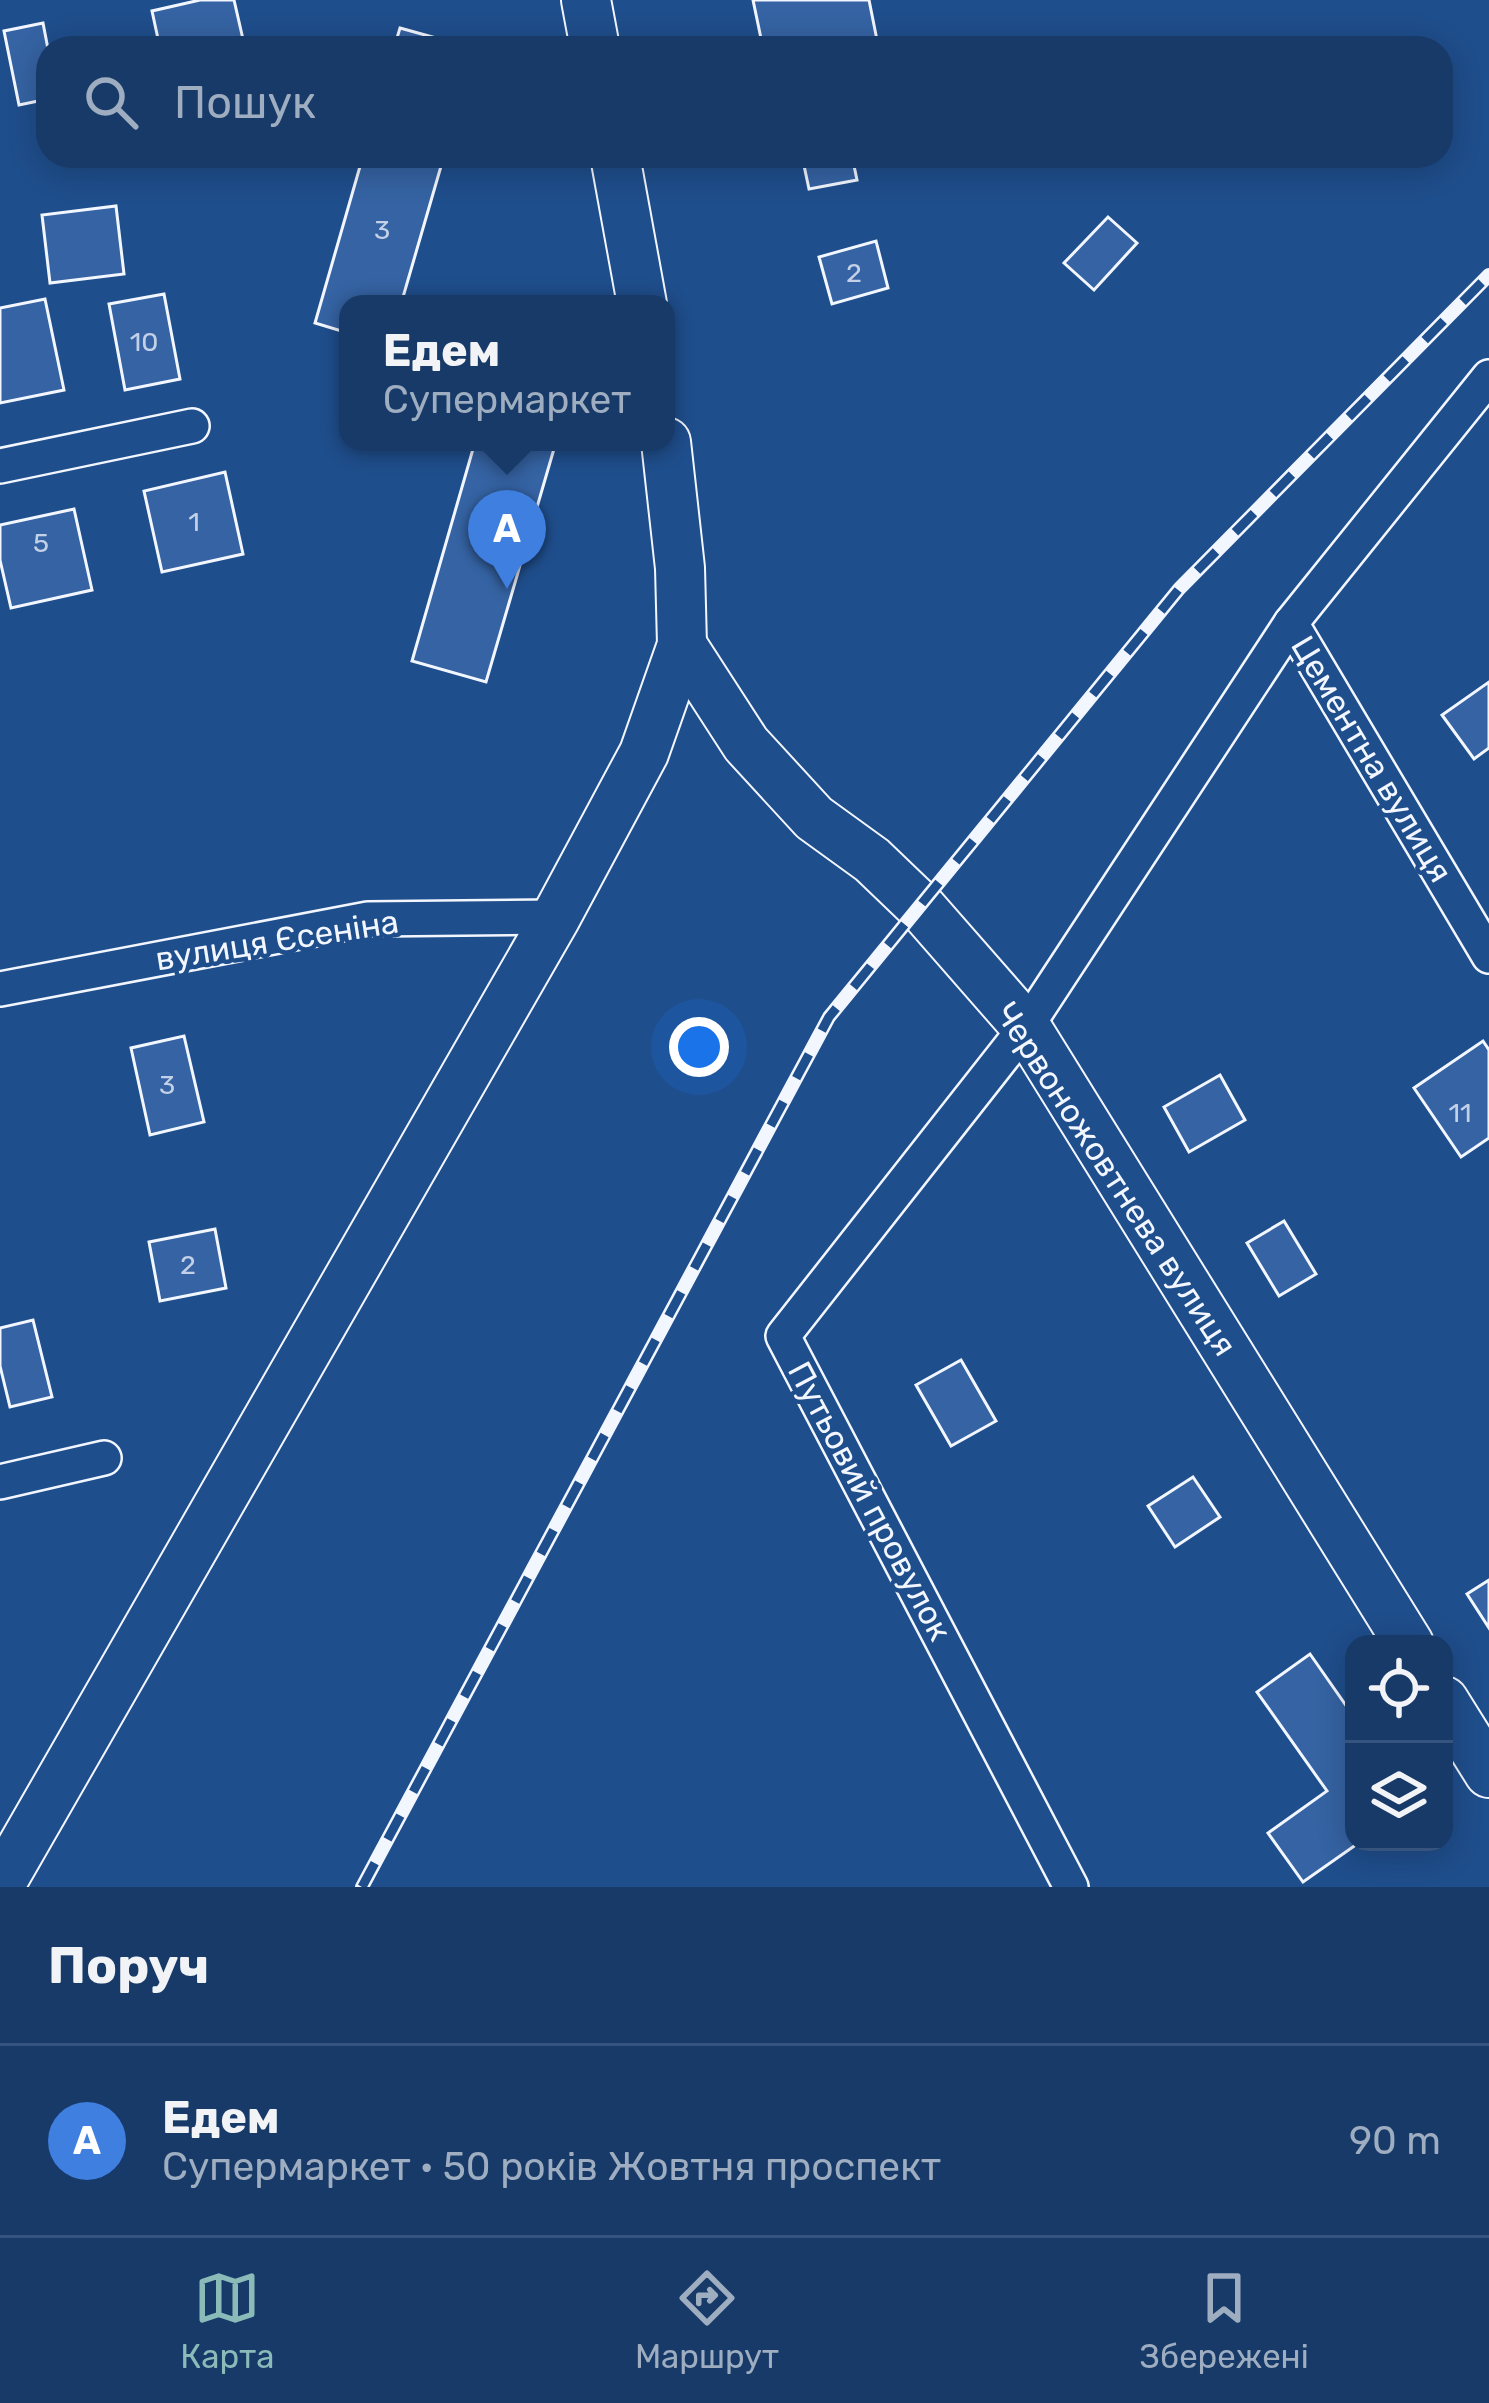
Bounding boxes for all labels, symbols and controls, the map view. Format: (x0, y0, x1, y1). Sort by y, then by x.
search box (36, 36, 1453, 168)
icon: search (78, 69, 144, 135)
text: Пошук (174, 76, 316, 129)
house number: 3 (374, 214, 390, 246)
house number: 2 (846, 257, 862, 289)
popup (339, 295, 675, 451)
text: Едем (383, 324, 500, 377)
house number: 10 (130, 326, 158, 358)
text: Супермаркет (383, 377, 631, 423)
pin: A (468, 490, 546, 589)
house number: 1 (188, 506, 200, 538)
house number: 5 (33, 527, 49, 559)
street label: Цементна вулиця (1283, 629, 1461, 889)
street label: вулиця Єсеніна (153, 902, 401, 978)
street label: Червоножовтнева вулиця (987, 995, 1245, 1363)
your location (669, 1017, 729, 1077)
house number: 3 (159, 1069, 175, 1101)
house number: 11 (1448, 1097, 1472, 1129)
house number: 2 (180, 1249, 196, 1281)
street label: Путьовий провулок (780, 1355, 960, 1647)
map controls (1345, 1635, 1453, 1851)
button: locate (1345, 1635, 1453, 1743)
button: layers (1345, 1743, 1453, 1851)
text: Поруч (48, 1935, 209, 1996)
text: Едем (162, 2091, 280, 2144)
text: A (73, 2118, 101, 2164)
text: 90 m (1349, 2118, 1441, 2164)
text: Супермаркет · 50 років Жовтня проспект (162, 2144, 941, 2190)
tab: Карта (180, 2265, 274, 2376)
tab: Маршрут (635, 2265, 779, 2376)
tab: Збережені (1139, 2265, 1309, 2376)

